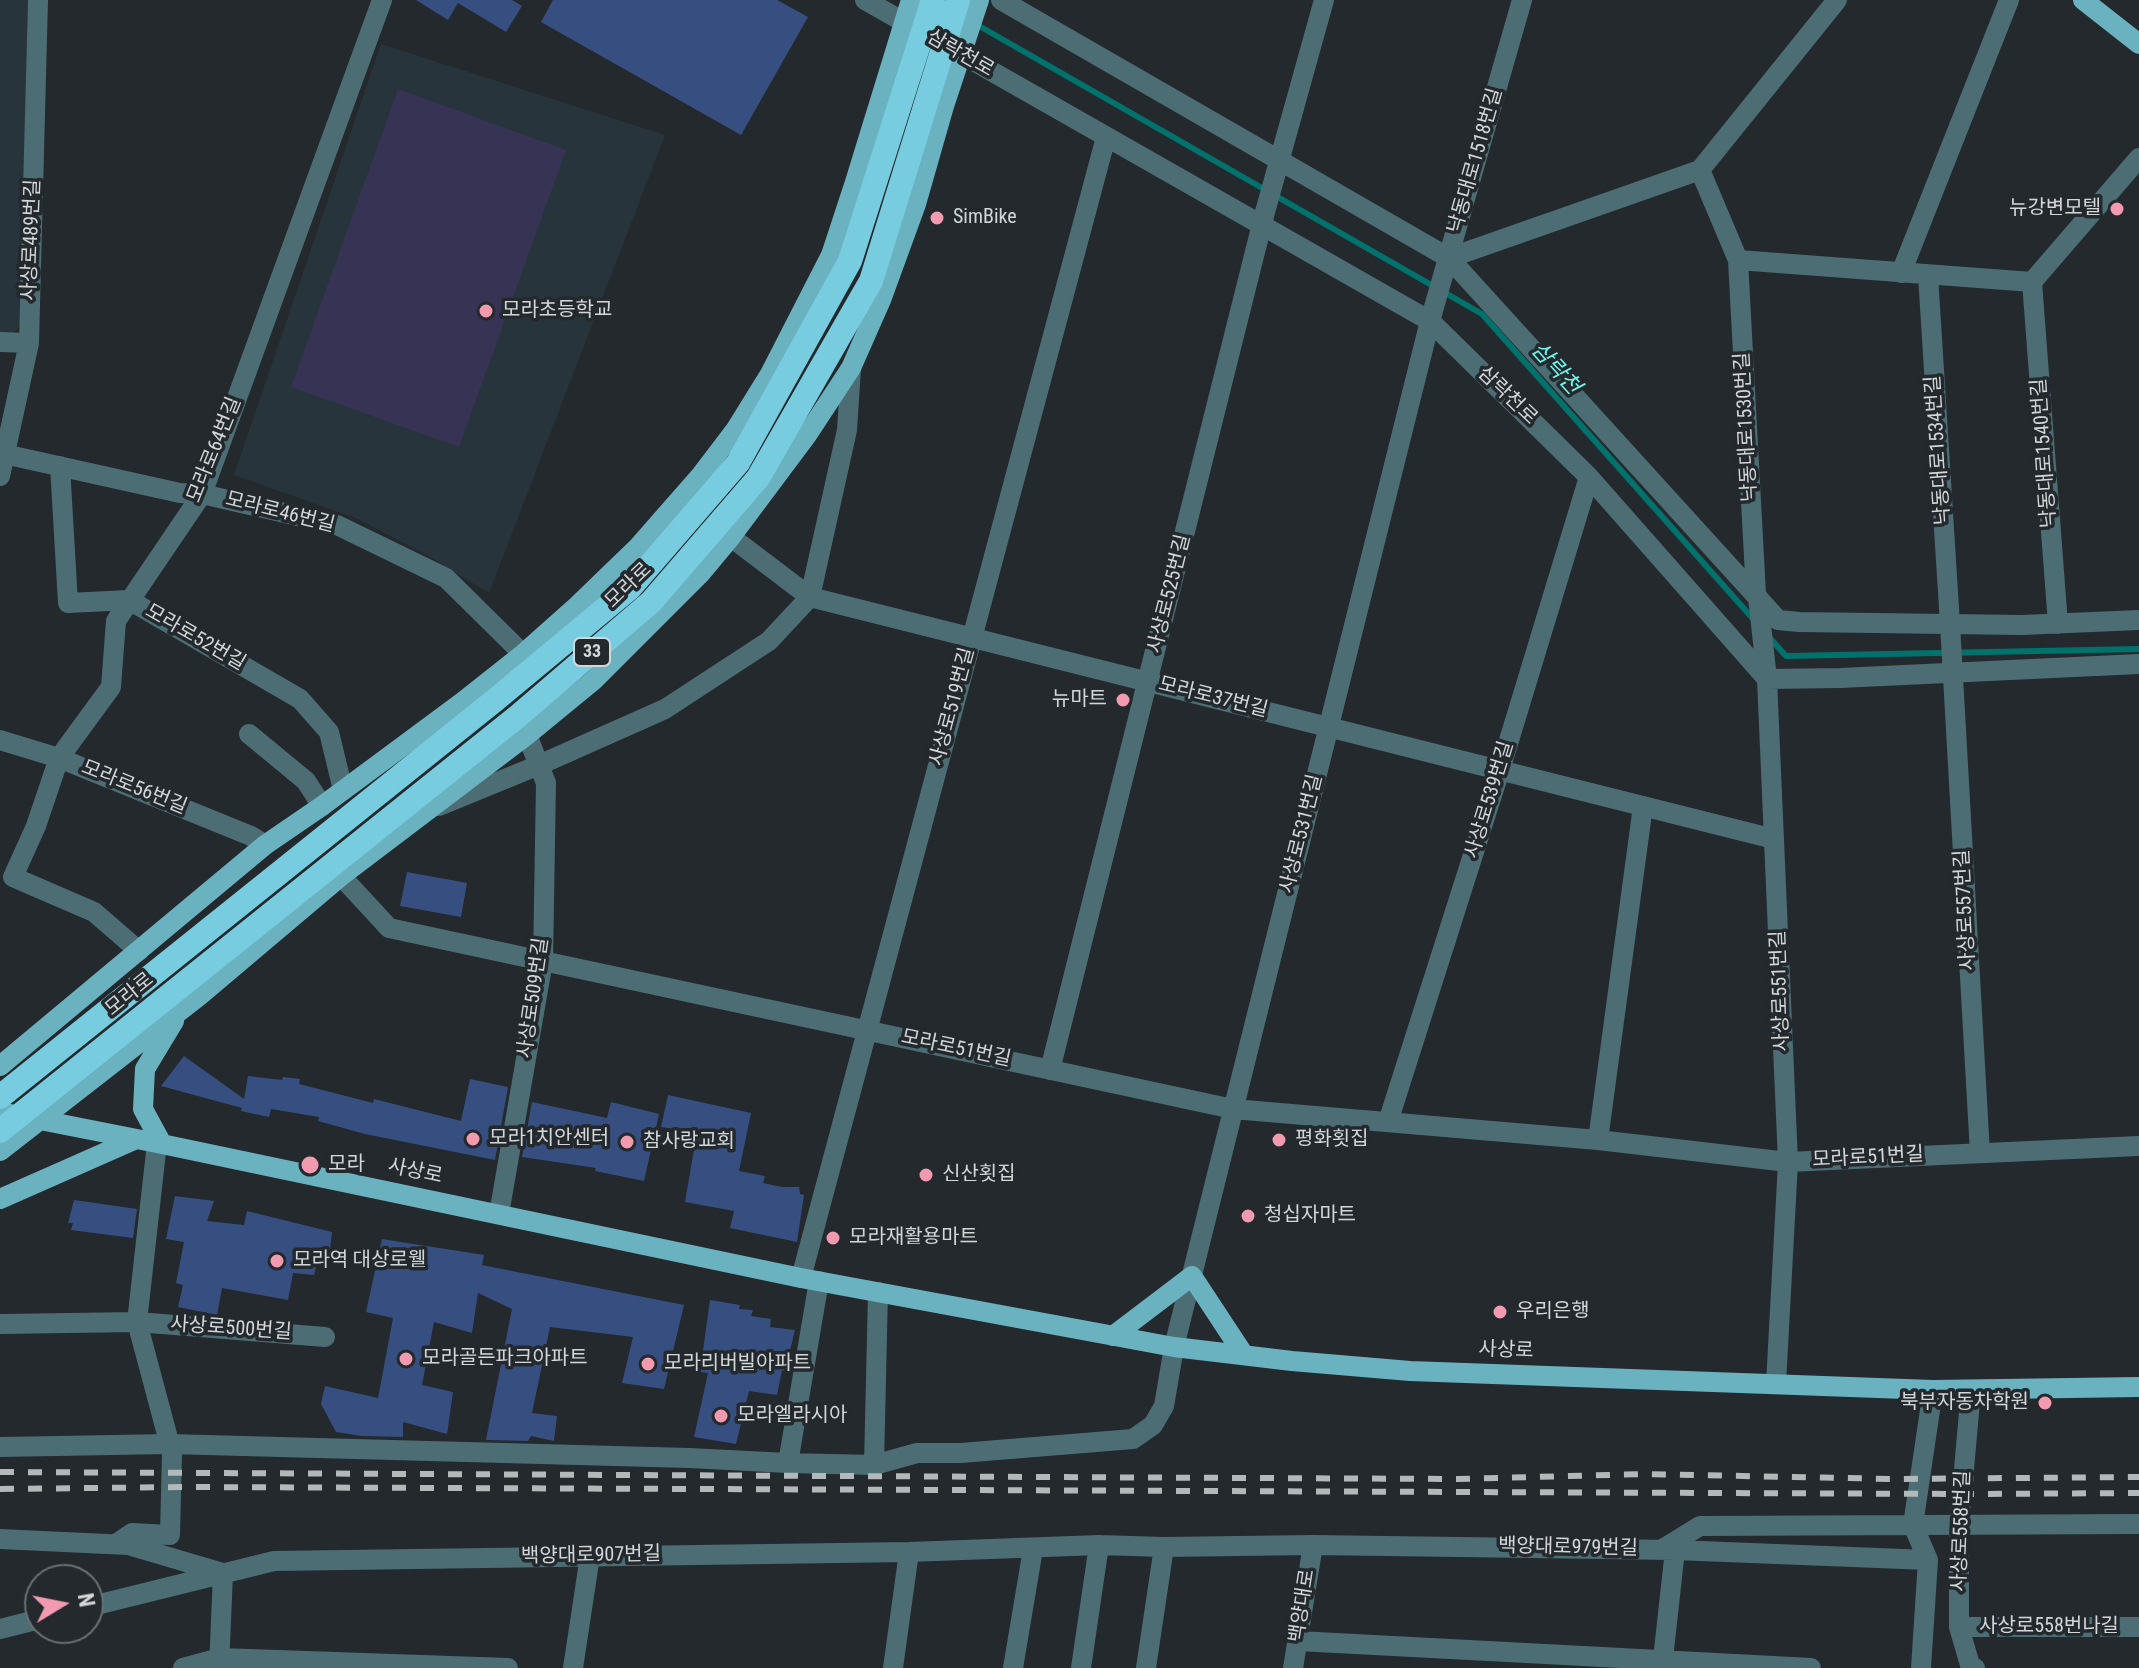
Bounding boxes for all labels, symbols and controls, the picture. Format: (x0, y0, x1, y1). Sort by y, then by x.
street label: 삼락천로 (922, 25, 998, 83)
street label: 낙동대로1518번길 (1444, 86, 1508, 236)
street label: 사상로489번길 (18, 179, 46, 301)
place label: 뉴강변모텔 (2009, 197, 2101, 221)
marker: 뉴강변모텔 (2108, 200, 2126, 218)
place label: SimBike (953, 206, 1017, 230)
marker: SimBike (928, 209, 946, 227)
place label: 모라초등학교 (502, 299, 612, 323)
marker: 모라초등학교 (477, 302, 495, 320)
water label: 삼락천 (1525, 338, 1585, 400)
street label: 낙동대로1530번길 (1731, 352, 1763, 502)
street label: 삼락천로 (1472, 362, 1542, 430)
street label: 낙동대로1534번길 (1922, 374, 1956, 526)
street label: 낙동대로1540번길 (2028, 377, 2062, 529)
street label: 모라로64번길 (183, 394, 247, 506)
street label: 모라로46번길 (223, 488, 337, 538)
street label: 사상로525번길 (1144, 532, 1196, 656)
street label: 모라로 (601, 558, 657, 614)
street label: 모라로52번길 (141, 600, 249, 676)
road number: 33 (574, 638, 610, 666)
street label: 사상로519번길 (926, 645, 980, 769)
street label: 모라로37번길 (1156, 673, 1270, 723)
place label: 뉴마트 (1052, 688, 1107, 712)
marker: 뉴마트 (1114, 691, 1132, 709)
street label: 사상로539번길 (1461, 738, 1519, 862)
street label: 모라로56번길 (78, 756, 190, 820)
street label: 사상로531번길 (1276, 772, 1328, 896)
street label: 사상로557번길 (1951, 849, 1981, 971)
street label: 사상로551번길 (1767, 930, 1795, 1052)
street label: 사상로509번길 (514, 936, 554, 1060)
street label: 모라로 (101, 968, 159, 1022)
street label: 모라로51번길 (899, 1026, 1013, 1072)
place label: 모라1치안센터 (489, 1127, 609, 1151)
place label: 평화횟집 (1295, 1128, 1369, 1152)
marker: 모라1치안센터 (464, 1130, 482, 1148)
place label: 참사랑교회 (643, 1130, 735, 1154)
marker: 평화횟집 (1270, 1131, 1288, 1149)
marker: 참사랑교회 (618, 1133, 636, 1151)
street label: 모라로51번길 (1812, 1143, 1924, 1173)
place label: 모라 (328, 1153, 365, 1177)
marker: 모라 (299, 1154, 321, 1176)
street label: 사상로 (386, 1155, 444, 1189)
place label: 신산횟집 (942, 1163, 1016, 1187)
marker: 신산횟집 (917, 1166, 935, 1184)
place label: 청십자마트 (1264, 1204, 1356, 1228)
marker: 청십자마트 (1239, 1207, 1257, 1225)
place label: 모라재활용마트 (849, 1226, 978, 1250)
marker: 모라재활용마트 (824, 1229, 842, 1247)
place label: 모라역 대상로웰 (293, 1249, 426, 1273)
marker: 모라역 대상로웰 (268, 1252, 286, 1270)
place label: 우리은행 (1516, 1300, 1590, 1324)
marker: 우리은행 (1491, 1303, 1509, 1321)
street label: 사상로500번길 (170, 1313, 292, 1345)
street label: 사상로 (1478, 1338, 1534, 1364)
place label: 모라골든파크아파트 (422, 1347, 588, 1371)
marker: 모라골든파크아파트 (397, 1350, 415, 1368)
place label: 모라리버빌아파트 (664, 1352, 811, 1376)
marker: 모라리버빌아파트 (639, 1355, 657, 1373)
place label: 북부자동차학원 (1900, 1391, 2029, 1415)
marker: 북부자동차학원 (2036, 1394, 2054, 1412)
place label: 모라엘라시아 (737, 1404, 847, 1428)
marker: 모라엘라시아 (712, 1407, 730, 1425)
street label: 사상로558번길 (1948, 1470, 1976, 1592)
street label: 백양대로979번길 (1498, 1535, 1638, 1561)
street label: 백양대로907번길 (521, 1543, 661, 1569)
north arrow (24, 1564, 104, 1644)
street label: 백양대로 (1285, 1568, 1321, 1644)
text: N (73, 1591, 100, 1609)
street label: 사상로558번나길 (1979, 1615, 2119, 1639)

